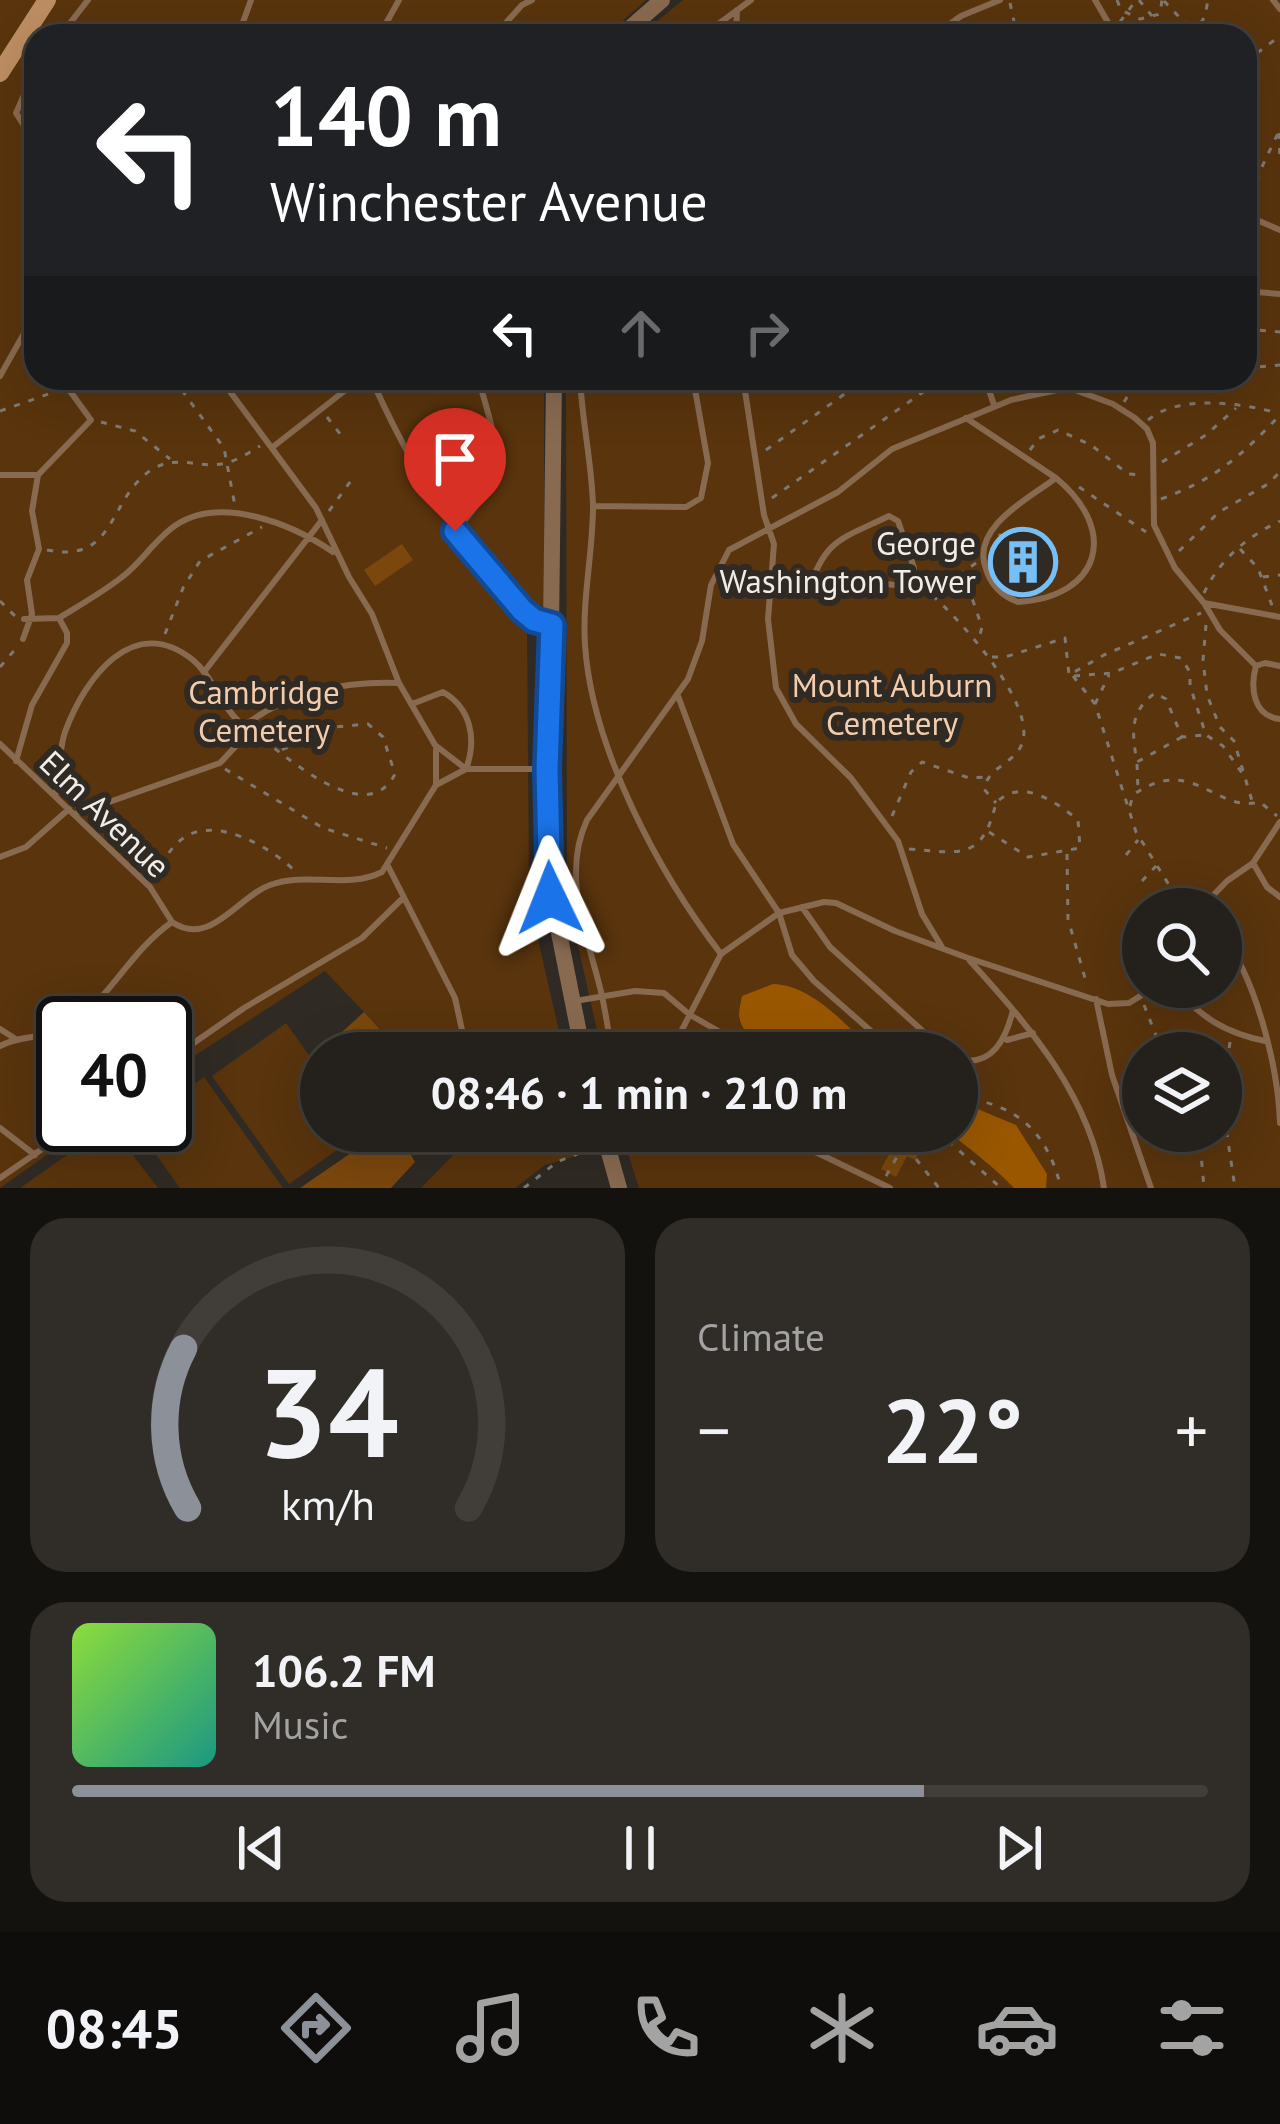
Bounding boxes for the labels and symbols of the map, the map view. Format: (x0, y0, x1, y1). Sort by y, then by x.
pin (404, 408, 506, 531)
place label: George Washington Tower (719, 521, 976, 602)
building icon: George Washington Tower (988, 527, 1058, 597)
park label: Mount Auburn Cemetery (792, 663, 992, 744)
park label: Cambridge Cemetery (188, 670, 340, 751)
street label: Elm Avenue (31, 741, 180, 886)
position arrow (487, 835, 613, 961)
speed limit sign: 40 (36, 996, 192, 1152)

